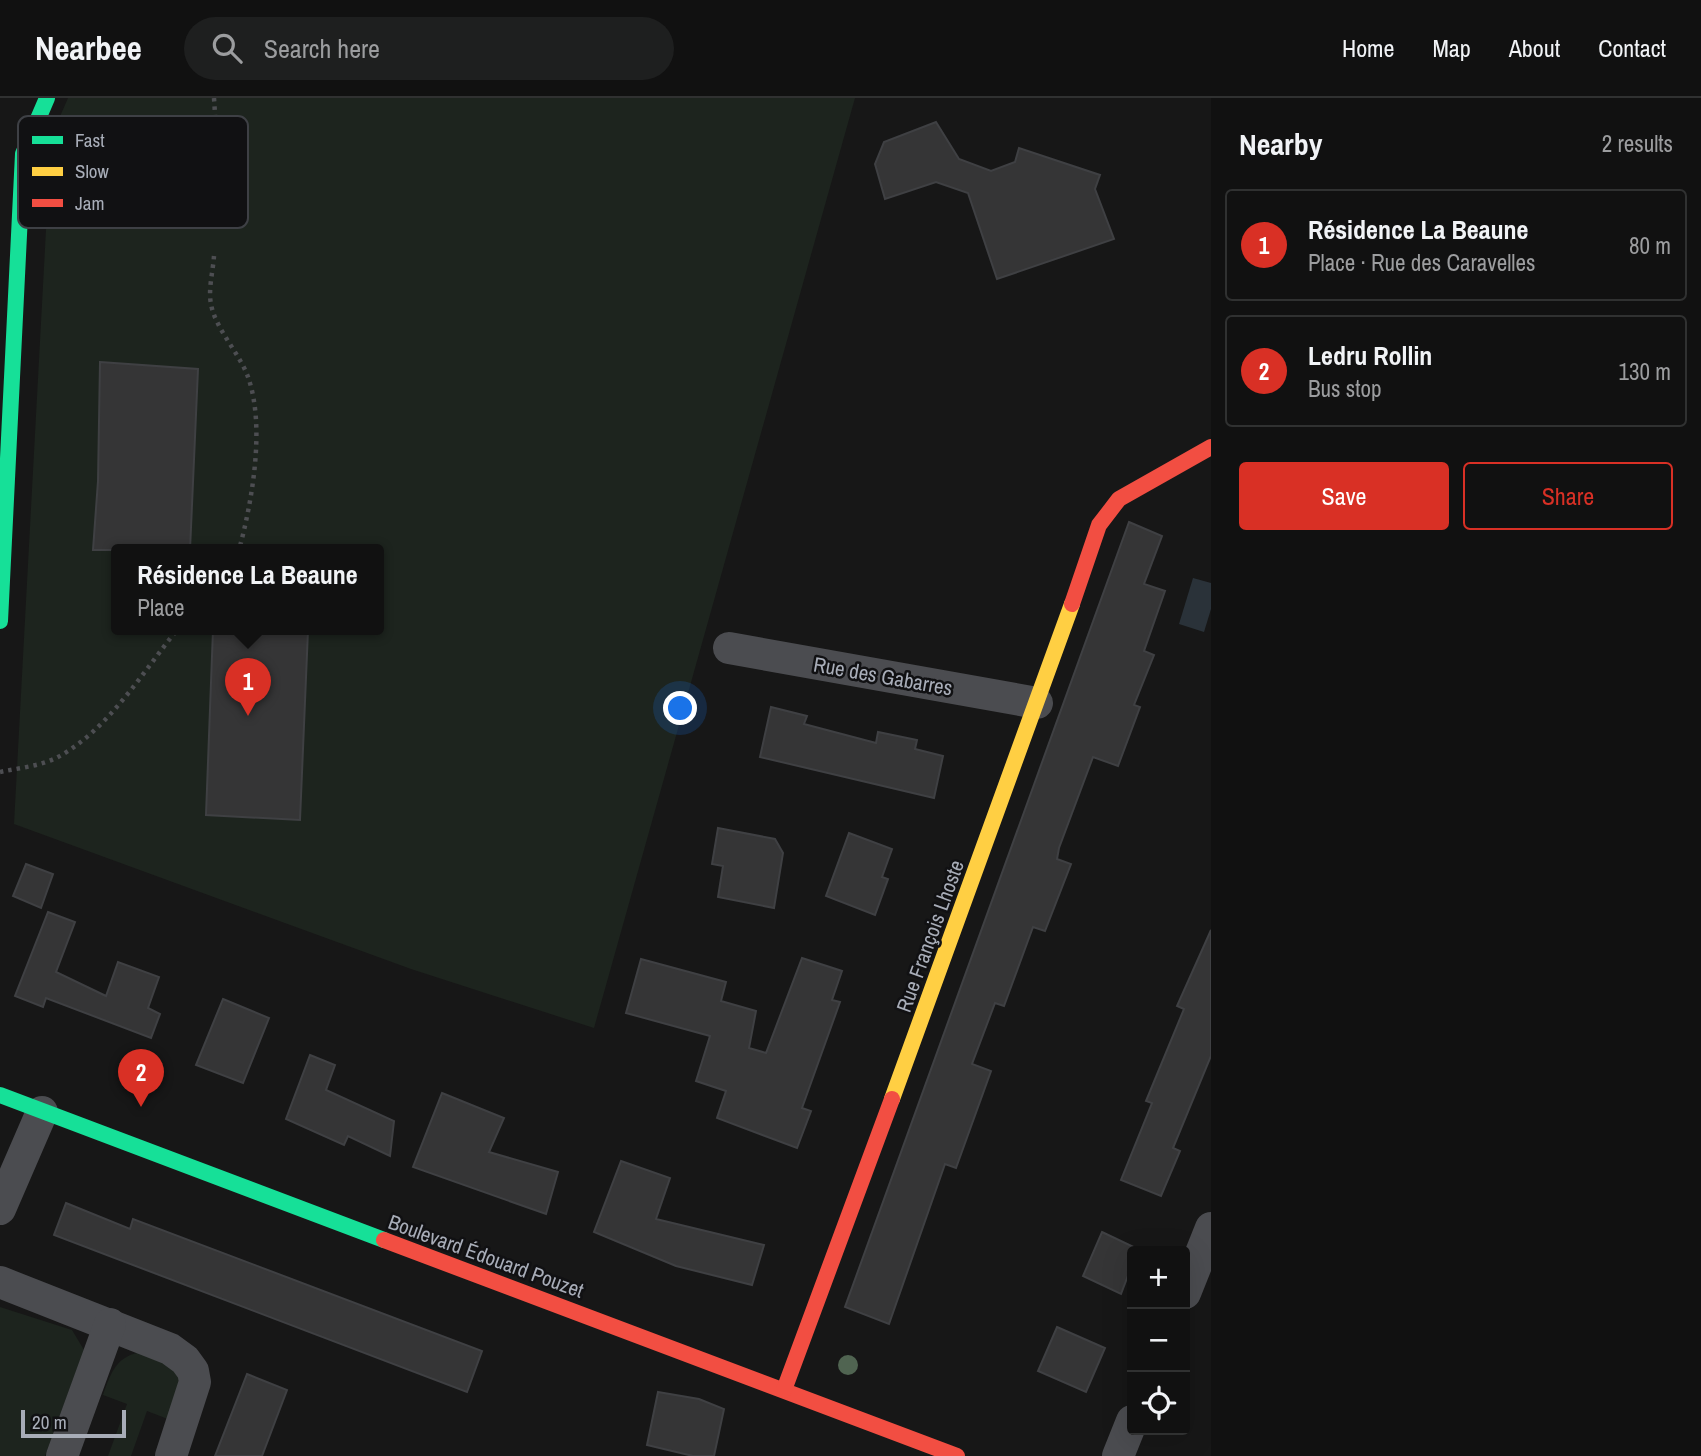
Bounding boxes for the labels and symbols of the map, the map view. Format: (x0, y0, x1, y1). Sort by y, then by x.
legend (18, 116, 248, 228)
text: Fast (75, 127, 105, 153)
text: Slow (75, 158, 110, 184)
text: Jam (75, 190, 104, 216)
street label: Rue des Gabarres (811, 650, 955, 702)
pin: 1 (225, 658, 271, 716)
your location (663, 691, 697, 725)
street label: Rue François Lhoste (889, 856, 971, 1016)
pin: 2 (118, 1049, 164, 1107)
street label: Boulevard Édouard Pouzet (384, 1207, 588, 1305)
scale bar (21, 1407, 126, 1439)

